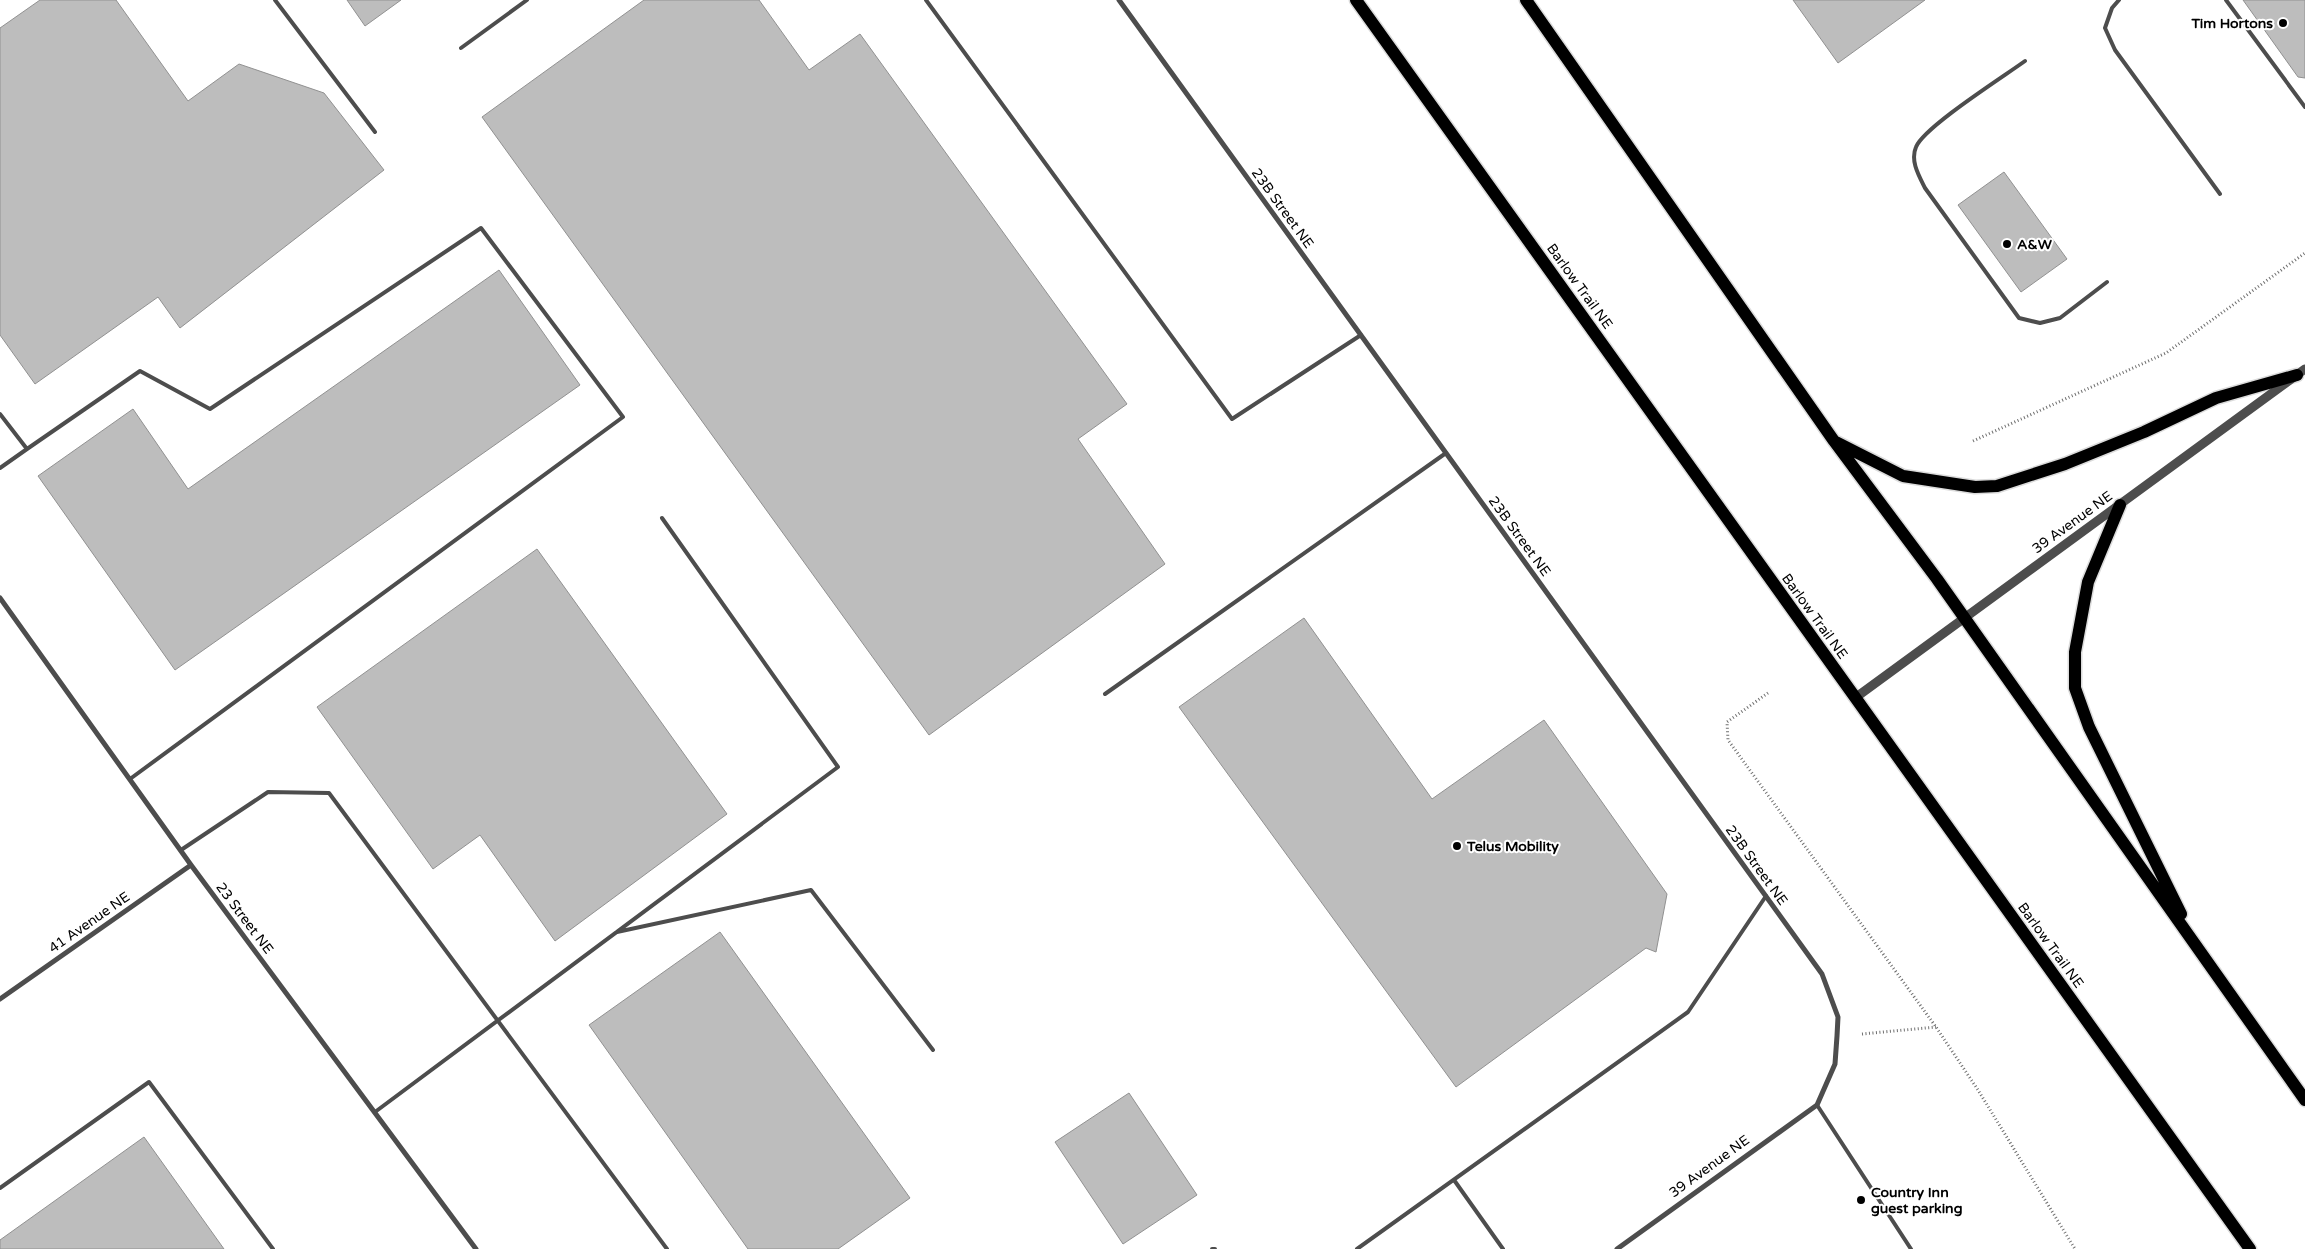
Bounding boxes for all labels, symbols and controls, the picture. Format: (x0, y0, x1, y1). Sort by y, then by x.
place label: Tim Hortons (2190, 15, 2273, 32)
marker: Tim Hortons (2277, 17, 2289, 29)
street label: 23B Street NE (1248, 165, 1317, 252)
place label: A&W (2017, 236, 2053, 253)
marker: A&W (2001, 238, 2013, 250)
street label: Barlow Trail NE (1543, 240, 1616, 332)
street label: 39 Avenue NE (2029, 488, 2116, 557)
street label: 23B Street NE (1485, 493, 1554, 580)
street label: Barlow Trail NE (1778, 570, 1851, 662)
street label: 23B Street NE (1722, 822, 1791, 909)
place label: Telus Mobility (1466, 838, 1559, 855)
marker: Telus Mobility (1451, 840, 1463, 852)
street label: 23 Street NE (212, 879, 277, 957)
street label: 41 Avenue NE (45, 888, 133, 957)
street label: Barlow Trail NE (2014, 899, 2087, 991)
street label: 39 Avenue NE (1666, 1132, 1753, 1201)
place label: Country Inn guest parking (1871, 1184, 1963, 1217)
marker: Country Inn guest parking (1855, 1194, 1867, 1206)

